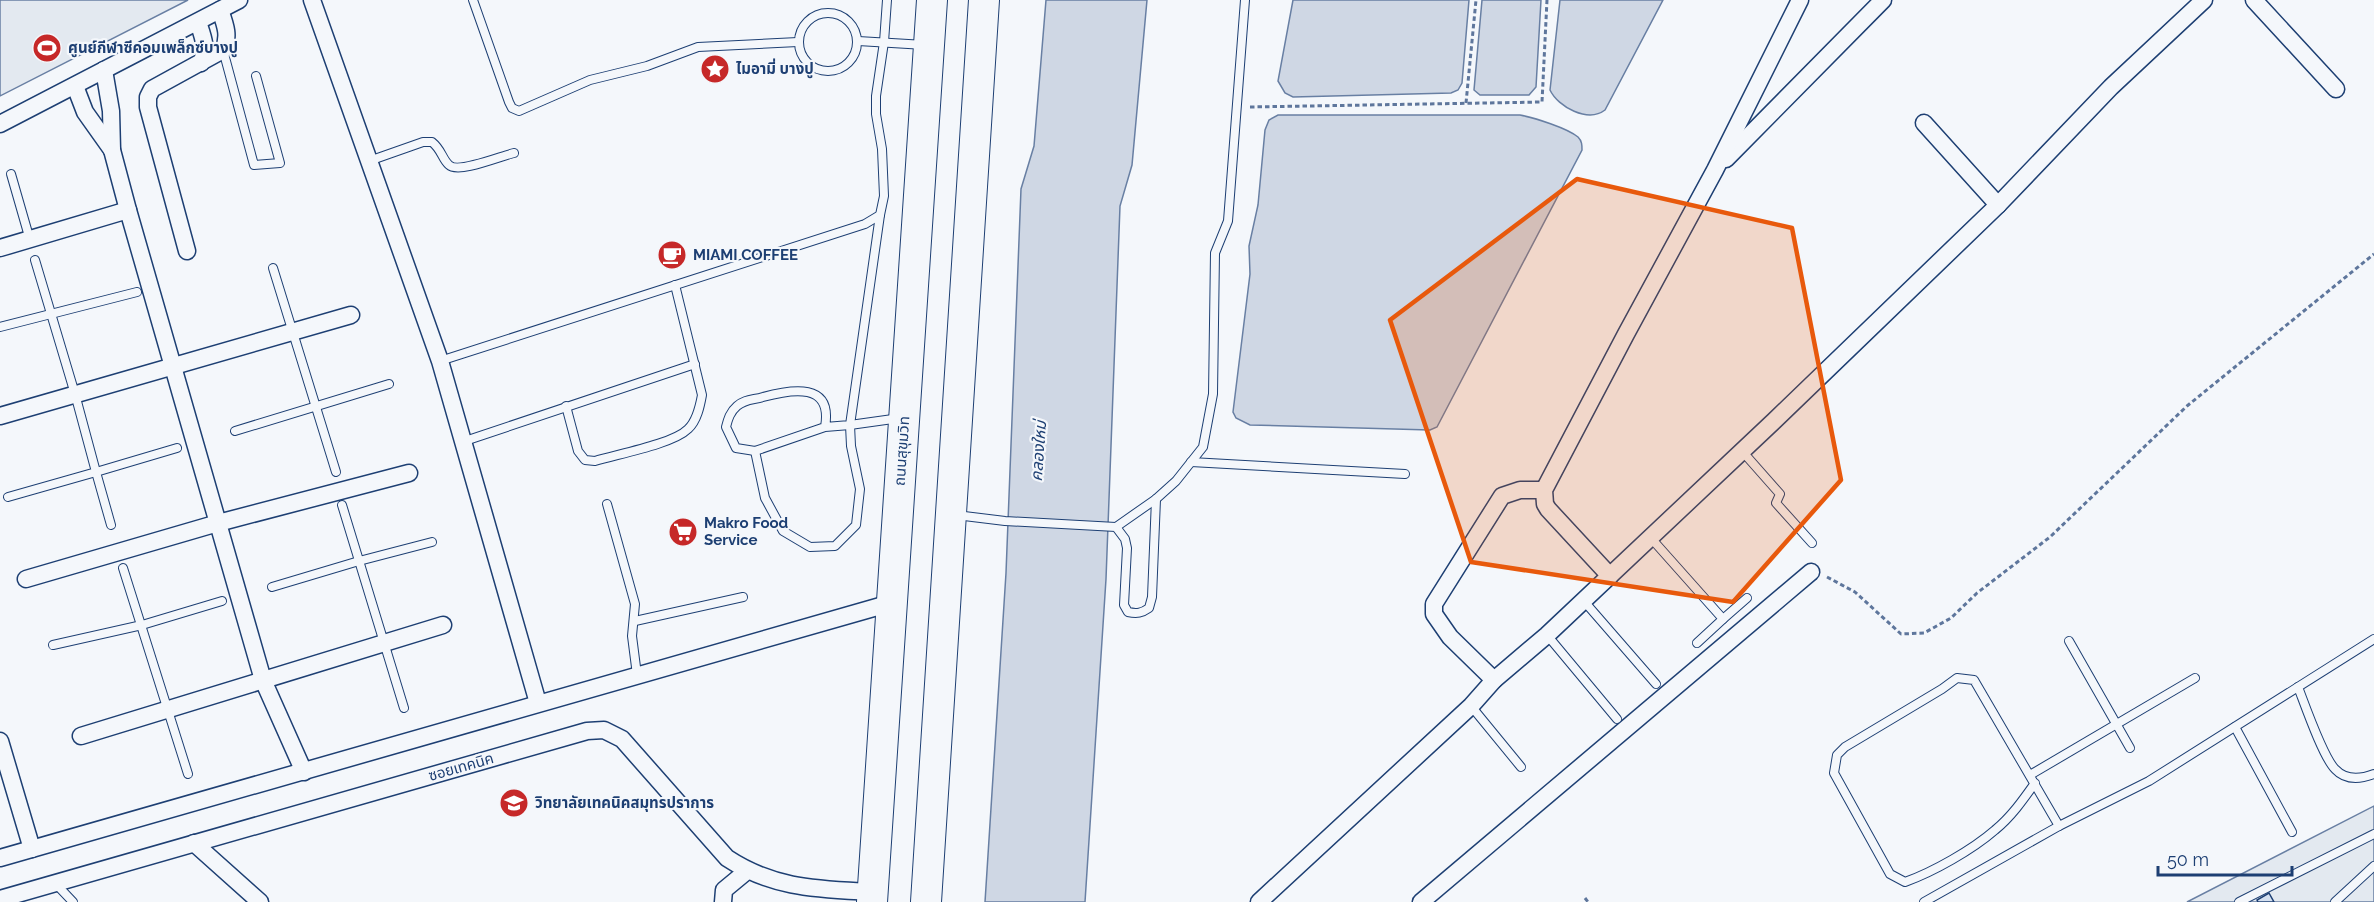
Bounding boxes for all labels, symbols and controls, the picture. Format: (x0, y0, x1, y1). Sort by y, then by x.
sports icon: ศูนย์กีฬาซีคอมเพล็กซ์บางปู (31, 32, 63, 64)
place label: ศูนย์กีฬาซีคอมเพล็กซ์บางปู (68, 39, 238, 58)
place icon: ไมอามี่ บางปู (699, 53, 731, 85)
place label: ไมอามี่ บางปู (736, 58, 814, 79)
cafe icon: MIAMI COFFEE (656, 239, 688, 271)
place label: MIAMI COFFEE (693, 246, 798, 264)
street label: ถนนสุขุมวิท (891, 415, 913, 487)
water label: คลองใหม่ (1027, 418, 1050, 482)
place label: Makro Food Service (704, 514, 789, 549)
supermarket icon: Makro Food Service (667, 516, 699, 548)
street label: ซอยเทคนิค (426, 749, 496, 785)
school or university icon: วิทยาลัยเทคนิคสมุทรปราการ (498, 787, 530, 819)
place label: วิทยาลัยเทคนิคสมุทรปราการ (534, 794, 714, 812)
scale bar (2158, 839, 2292, 877)
text: 50 m (2167, 849, 2209, 870)

